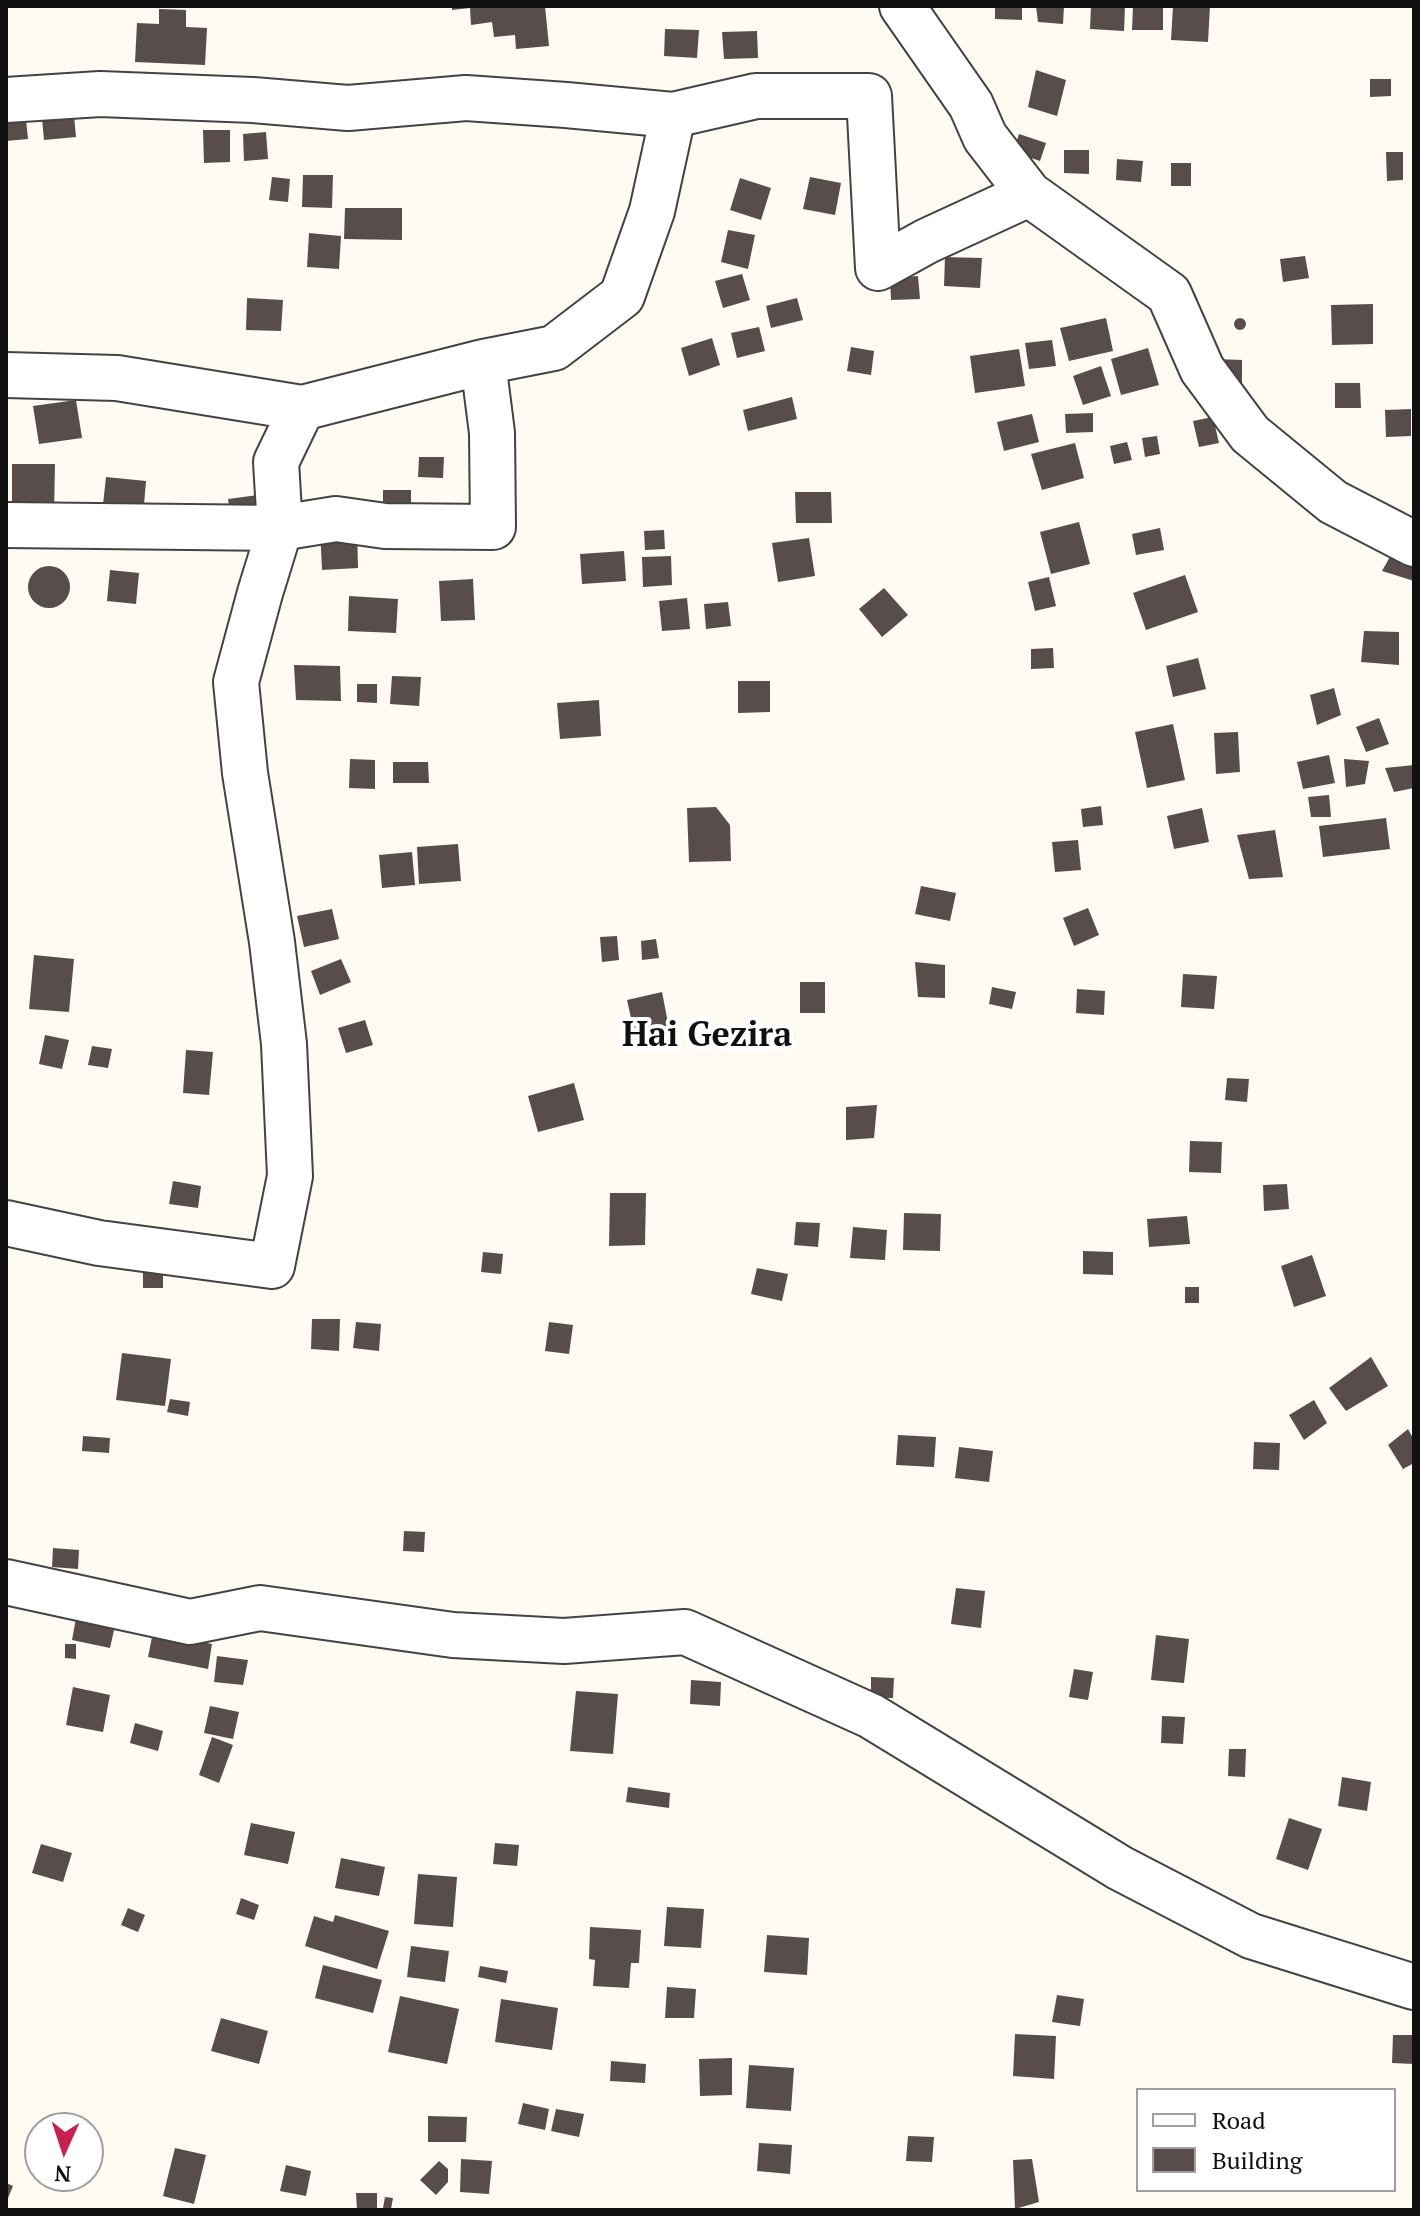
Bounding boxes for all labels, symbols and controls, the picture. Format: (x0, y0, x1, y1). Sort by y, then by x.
district label: Hai Gezira (622, 1016, 792, 1056)
legend (1136, 2088, 1396, 2192)
text: Road (1212, 2104, 1266, 2136)
north arrow (24, 2112, 104, 2192)
text: Building (1212, 2144, 1302, 2176)
text: N (54, 2160, 72, 2189)

